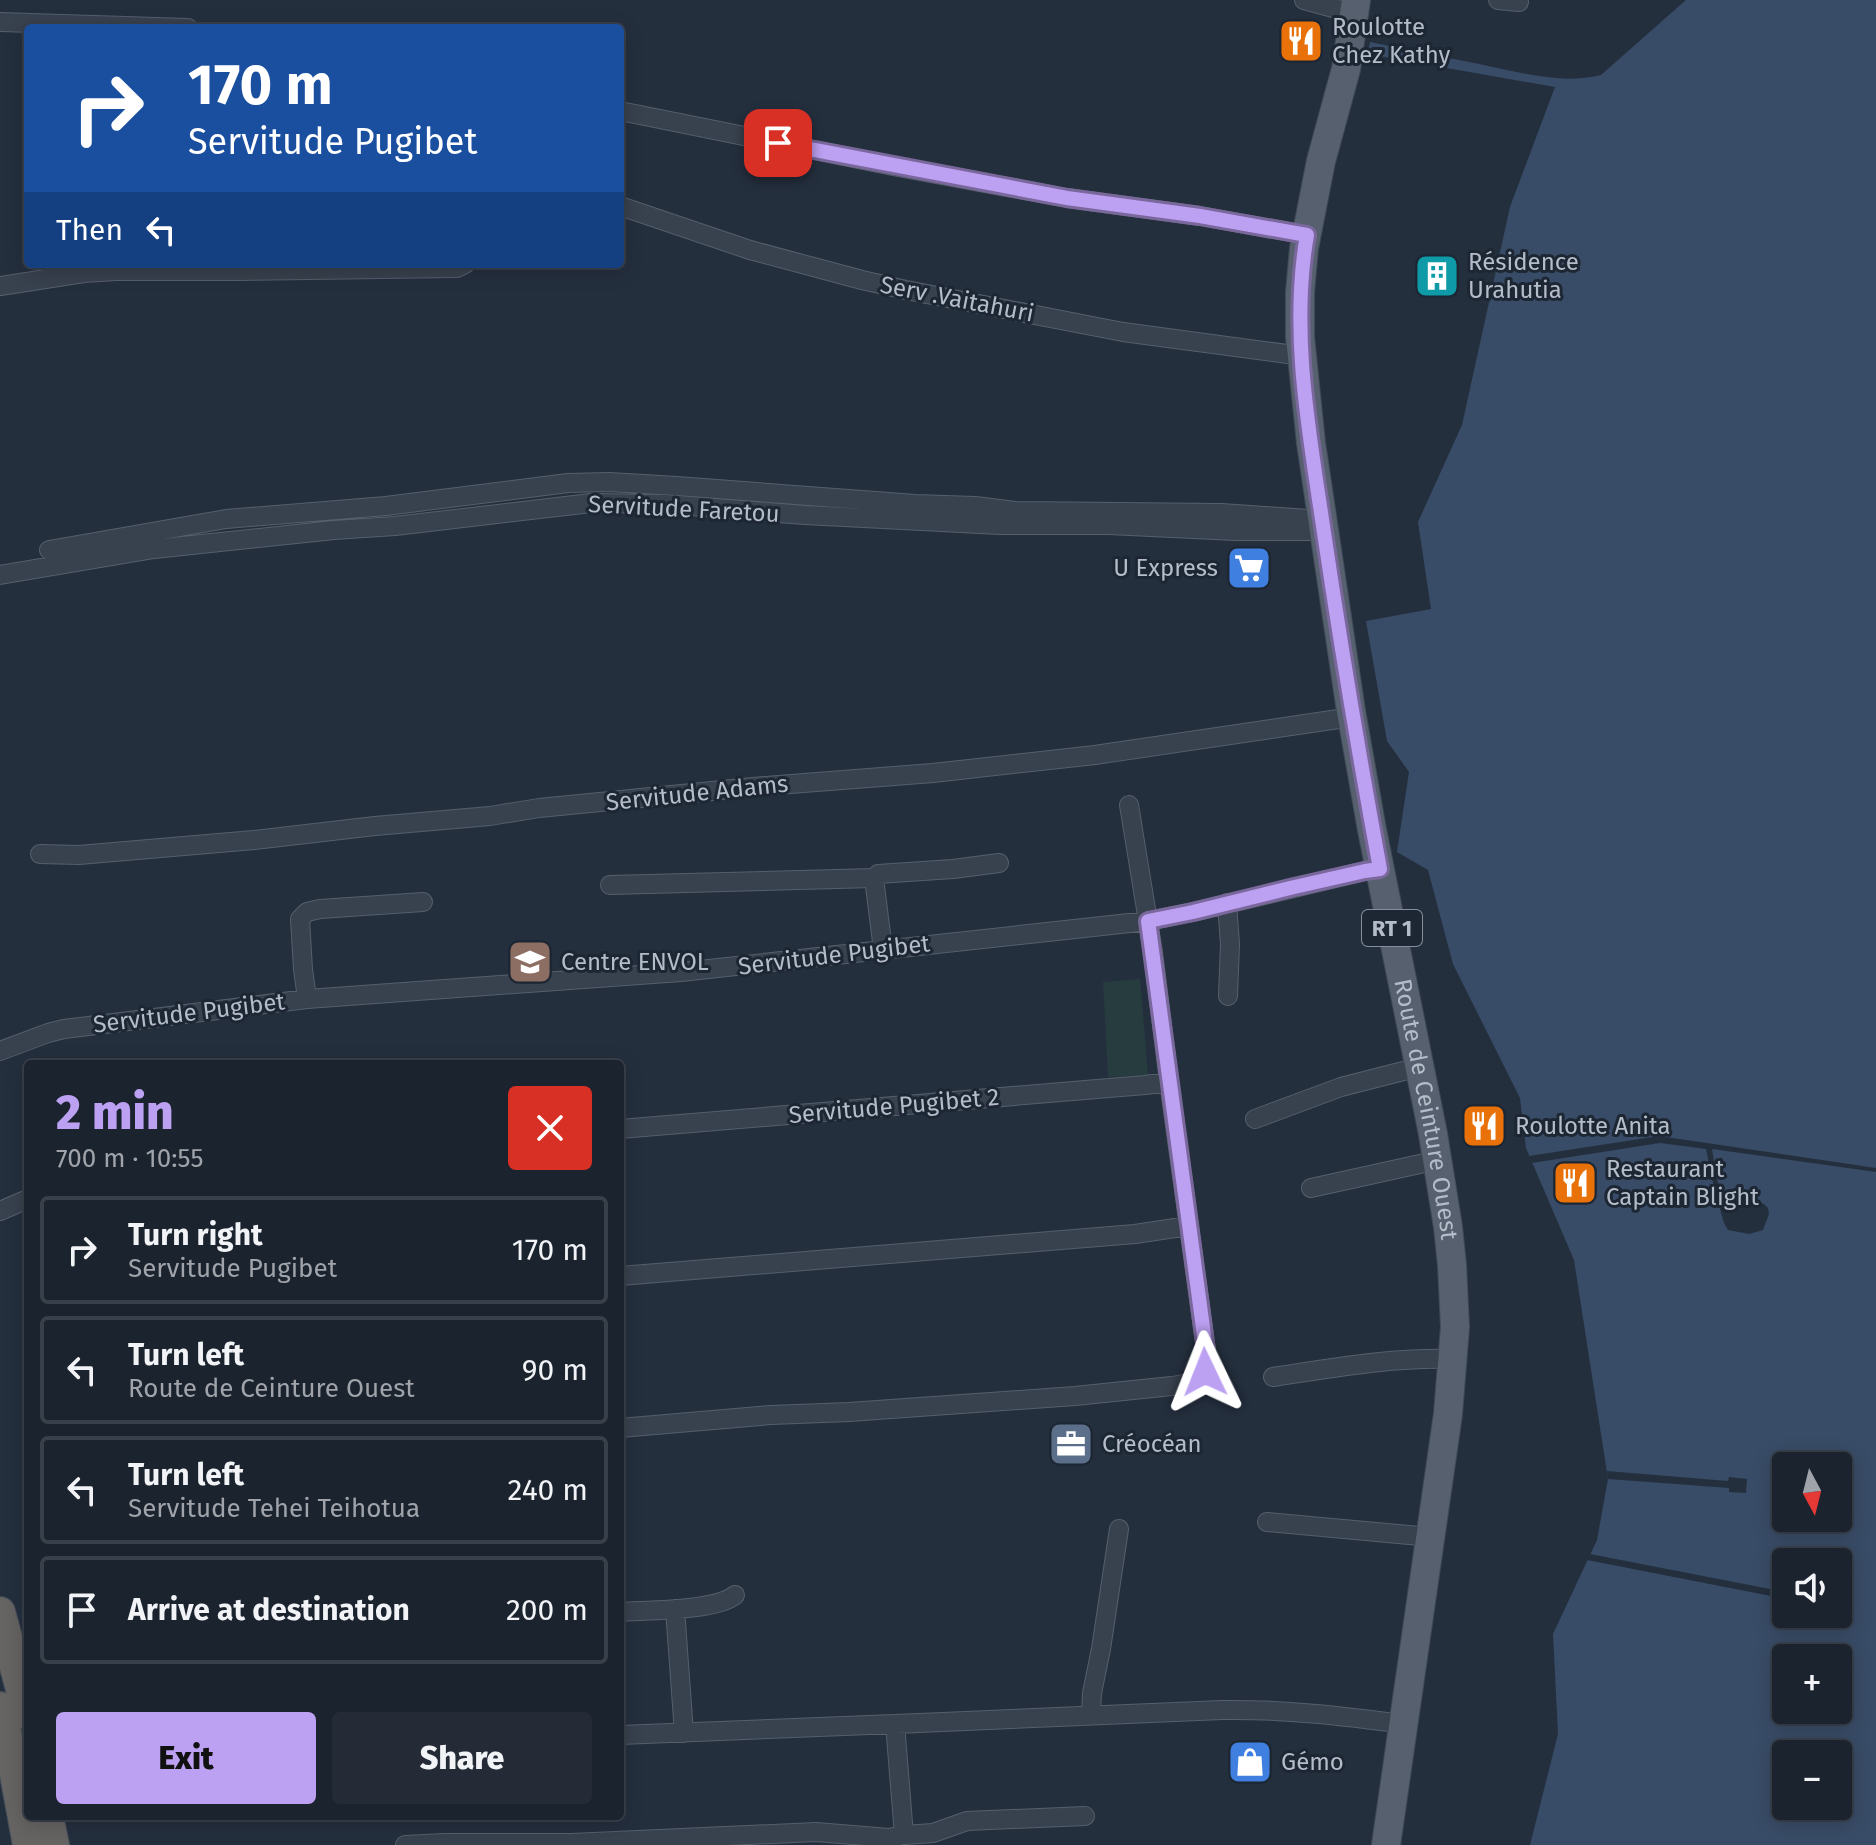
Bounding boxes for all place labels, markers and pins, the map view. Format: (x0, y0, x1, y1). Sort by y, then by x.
place label: Roulotte Chez Kathy (1332, 13, 1451, 69)
restaurant icon: Roulotte Chez Kathy (1277, 17, 1325, 65)
pin (744, 109, 812, 177)
place label: Résidence Urahutia (1468, 248, 1579, 304)
building icon: Résidence Urahutia (1413, 252, 1461, 300)
supermarket icon: U Express (1225, 544, 1273, 592)
place label: U Express (1113, 554, 1218, 582)
school or university icon: Centre ENVOL (506, 938, 554, 986)
place label: Centre ENVOL (561, 948, 709, 976)
restaurant icon: Roulotte Anita (1460, 1102, 1508, 1150)
place label: Roulotte Anita (1515, 1112, 1671, 1140)
place label: Restaurant Captain Blight (1606, 1155, 1759, 1211)
restaurant icon: Restaurant Captain Blight (1551, 1159, 1599, 1207)
office icon: Créocéan (1047, 1420, 1095, 1468)
place label: Créocéan (1102, 1430, 1202, 1458)
shop icon: Gémo (1226, 1738, 1274, 1786)
place label: Gémo (1281, 1748, 1344, 1776)

